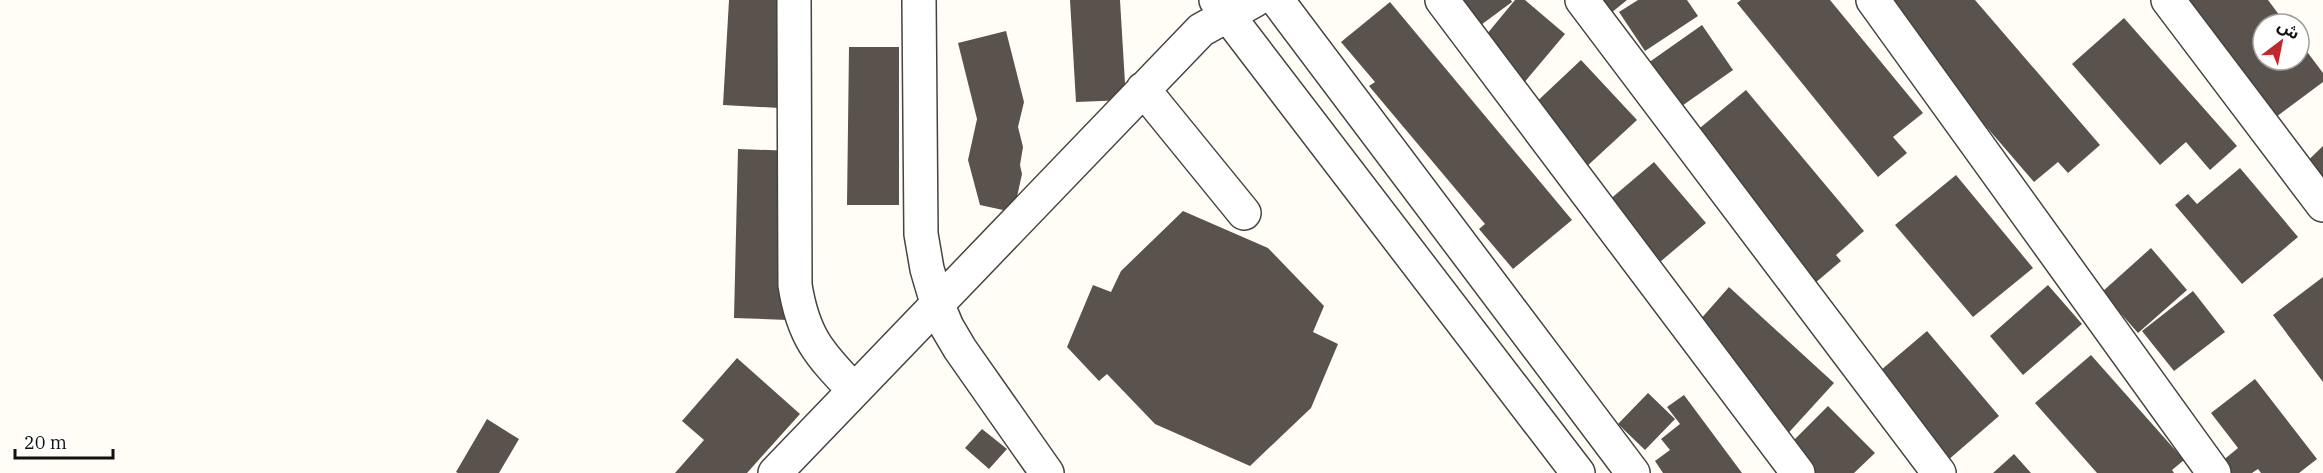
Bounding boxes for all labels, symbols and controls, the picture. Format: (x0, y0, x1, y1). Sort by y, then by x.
north arrow (2251, 12, 2311, 72)
text: ش (2274, 15, 2304, 44)
scale bar (15, 422, 112, 460)
text: 20 m (24, 431, 67, 454)

